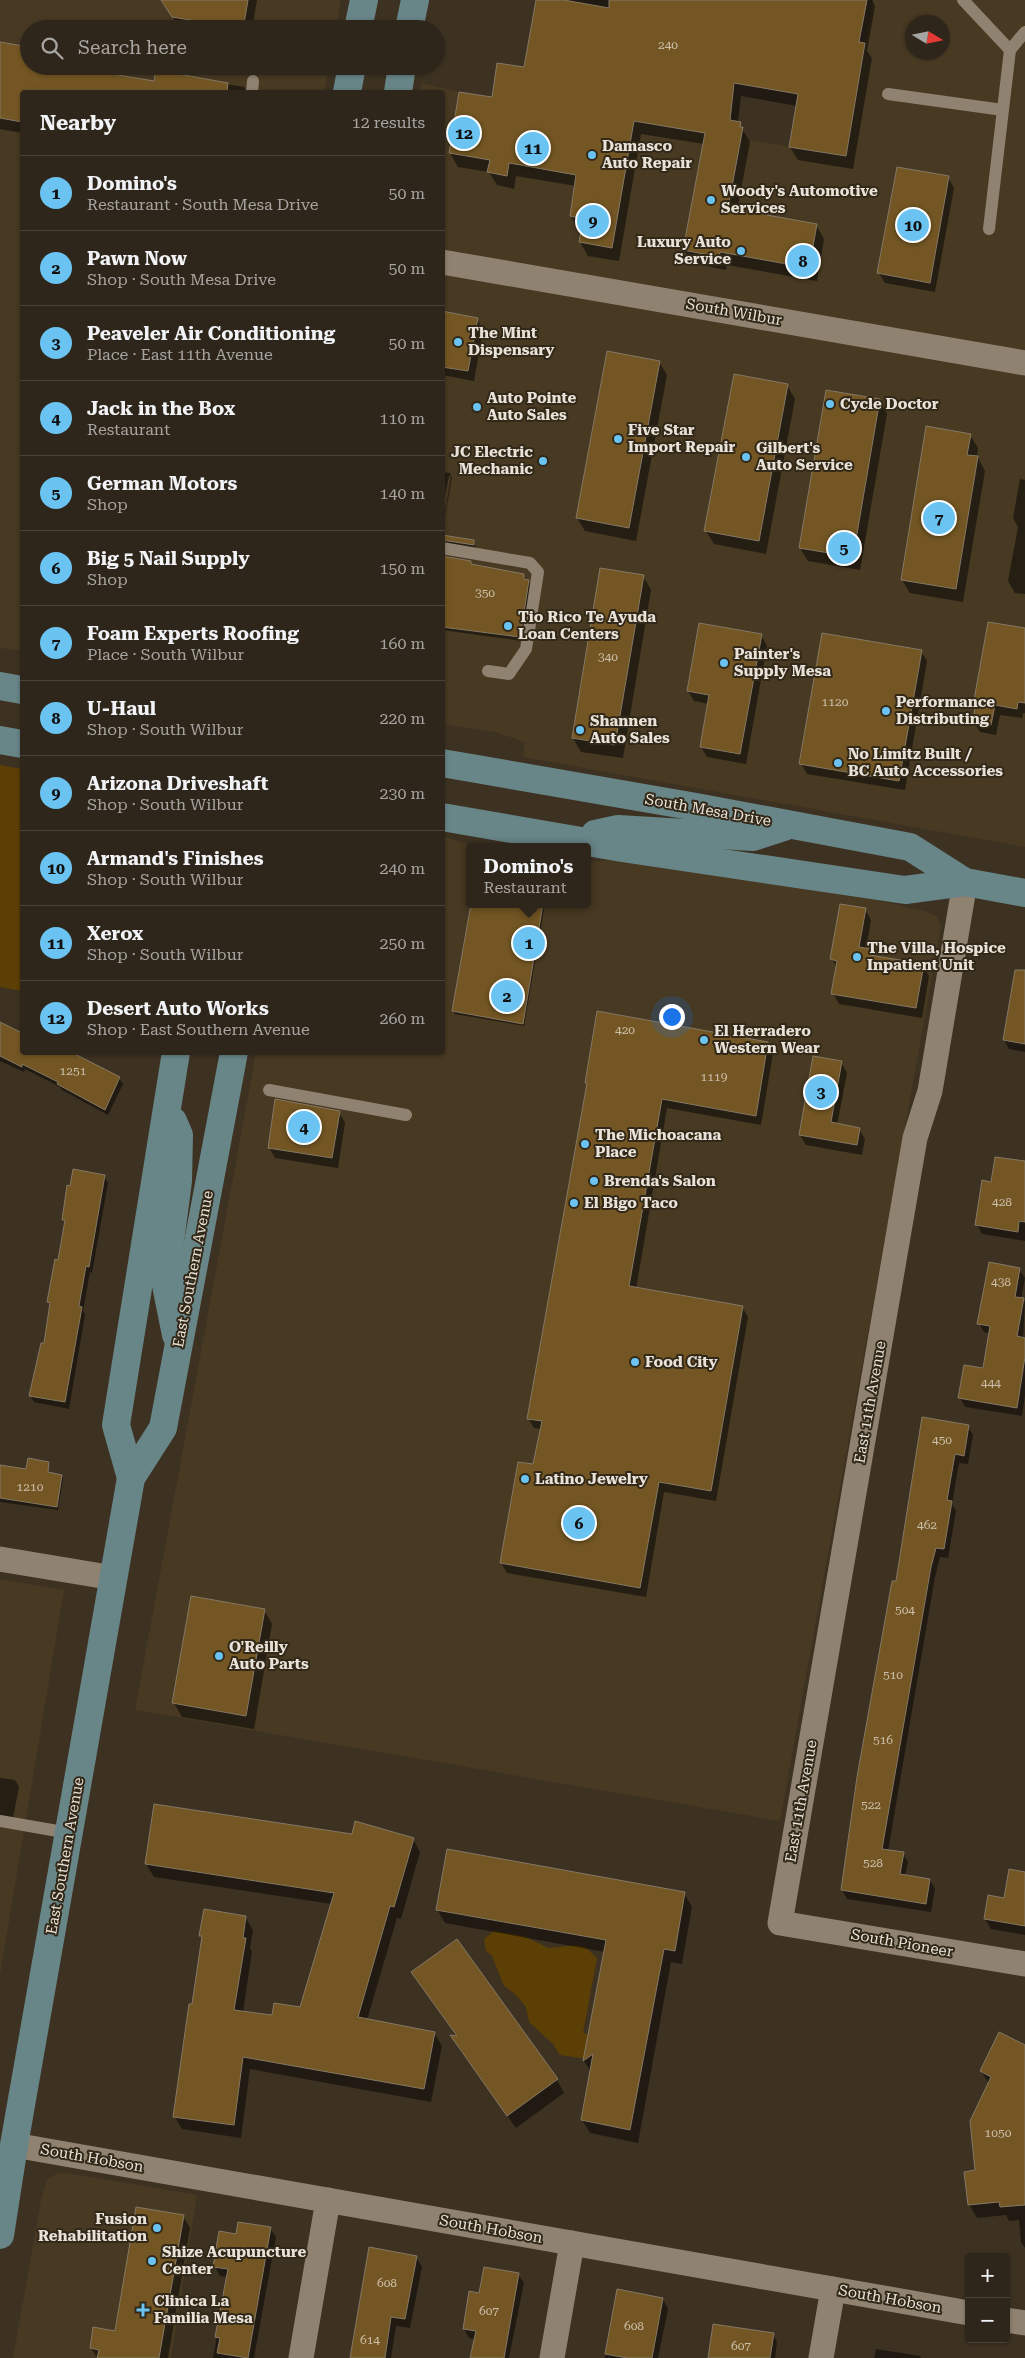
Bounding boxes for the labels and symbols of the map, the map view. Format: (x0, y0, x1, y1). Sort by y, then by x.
north arrow (905, 15, 950, 60)
house number: 240 (658, 38, 678, 52)
pin: 12 (448, 114, 480, 152)
pin: 11 (517, 129, 549, 167)
place label: Damasco Auto Repair (602, 137, 692, 172)
marker: Damasco Auto Repair (586, 149, 598, 161)
place label: Woody's Automotive Services (721, 182, 878, 217)
marker: Woody's Automotive Services (705, 194, 717, 206)
pin: 9 (577, 202, 609, 240)
pin: 10 (897, 206, 929, 244)
place label: Luxury Auto Service (637, 233, 731, 268)
pin: 8 (787, 242, 819, 280)
marker: Luxury Auto Service (735, 245, 747, 257)
street label: South Wilbur (685, 295, 783, 329)
place label: The Mint Dispensary (468, 324, 554, 359)
marker: The Mint Dispensary (452, 336, 464, 348)
place label: Auto Pointe Auto Sales (487, 389, 577, 424)
place label: Cycle Doctor (840, 395, 939, 413)
marker: Cycle Doctor (824, 398, 836, 410)
marker: Auto Pointe Auto Sales (471, 401, 483, 413)
place label: Five Star Import Repair (628, 421, 736, 456)
marker: Five Star Import Repair (612, 433, 624, 445)
place label: Gilbert's Auto Service (756, 439, 853, 474)
place label: JC Electric Mechanic (451, 443, 533, 478)
marker: Gilbert's Auto Service (740, 451, 752, 463)
marker: JC Electric Mechanic (537, 455, 549, 467)
pin: 7 (923, 499, 955, 537)
pin: 5 (828, 529, 860, 567)
house number: 350 (475, 586, 495, 600)
place label: Tio Rico Te Ayuda Loan Centers (518, 608, 656, 643)
marker: Tio Rico Te Ayuda Loan Centers (502, 620, 514, 632)
place label: Painter's Supply Mesa (734, 645, 831, 680)
house number: 340 (598, 650, 618, 664)
marker: Painter's Supply Mesa (718, 657, 730, 669)
place label: Performance Distributing (896, 693, 995, 728)
house number: 1120 (822, 695, 849, 709)
marker: Performance Distributing (880, 705, 892, 717)
place label: Shannen Auto Sales (590, 712, 670, 747)
marker: Shannen Auto Sales (574, 724, 586, 736)
place label: No Limitz Built / BC Auto Accessories (848, 745, 1003, 780)
marker: No Limitz Built / BC Auto Accessories (832, 757, 844, 769)
street label: South Mesa Drive (644, 790, 772, 830)
pin: 1 (513, 924, 545, 962)
place label: The Villa, Hospice Inpatient Unit (867, 939, 1006, 974)
marker: The Villa, Hospice Inpatient Unit (851, 951, 863, 963)
pin: 2 (491, 977, 523, 1015)
your location (659, 1004, 685, 1030)
place label: El Herradero Western Wear (714, 1022, 820, 1057)
house number: 420 (615, 1023, 635, 1037)
marker: El Herradero Western Wear (698, 1034, 710, 1046)
house number: 1251 (60, 1064, 87, 1078)
house number: 1119 (701, 1070, 728, 1084)
pin: 3 (805, 1073, 837, 1111)
pin: 4 (288, 1108, 320, 1146)
place label: The Michoacana Place (595, 1126, 722, 1161)
marker: The Michoacana Place (579, 1138, 591, 1150)
place label: Brenda's Salon (604, 1172, 716, 1190)
marker: Brenda's Salon (588, 1175, 600, 1187)
street label: East Southern Avenue (169, 1189, 217, 1349)
place label: El Bigo Taco (584, 1194, 678, 1212)
house number: 428 (992, 1195, 1012, 1209)
marker: El Bigo Taco (568, 1197, 580, 1209)
house number: 438 (991, 1275, 1011, 1289)
street label: East 11th Avenue (850, 1339, 890, 1465)
place label: Food City (645, 1353, 718, 1371)
marker: Food City (629, 1356, 641, 1368)
house number: 444 (981, 1376, 1001, 1390)
house number: 450 (932, 1433, 952, 1447)
place label: Latino Jewelry (535, 1470, 648, 1488)
marker: Latino Jewelry (519, 1473, 531, 1485)
house number: 1210 (17, 1480, 44, 1494)
pin: 6 (563, 1504, 595, 1542)
house number: 462 (917, 1518, 937, 1532)
house number: 504 (895, 1603, 915, 1617)
place label: O'Reilly Auto Parts (229, 1638, 309, 1673)
marker: O'Reilly Auto Parts (213, 1650, 225, 1662)
house number: 510 (883, 1668, 903, 1682)
house number: 516 (873, 1733, 893, 1747)
street label: East 11th Avenue (781, 1738, 821, 1864)
street label: East Southern Avenue (42, 1776, 88, 1936)
house number: 522 (861, 1798, 881, 1812)
house number: 528 (863, 1856, 883, 1870)
street label: South Pioneer (850, 1925, 954, 1961)
house number: 1050 (985, 2126, 1012, 2140)
street label: South Hobson (39, 2140, 145, 2176)
place label: Fusion Rehabilitation (38, 2210, 147, 2245)
street label: South Hobson (438, 2211, 544, 2247)
marker: Fusion Rehabilitation (151, 2222, 163, 2234)
place label: Shize Acupuncture Center (162, 2243, 307, 2278)
marker: Shize Acupuncture Center (146, 2255, 158, 2267)
house number: 608 (377, 2276, 397, 2290)
street label: South Hobson (837, 2281, 943, 2317)
place label: Clinica La Familia Mesa (154, 2292, 253, 2327)
marker: Clinica La Familia Mesa (136, 2303, 150, 2317)
house number: 607 (479, 2304, 499, 2318)
house number: 608 (624, 2319, 644, 2333)
house number: 614 (360, 2333, 380, 2347)
house number: 607 (731, 2339, 751, 2353)

